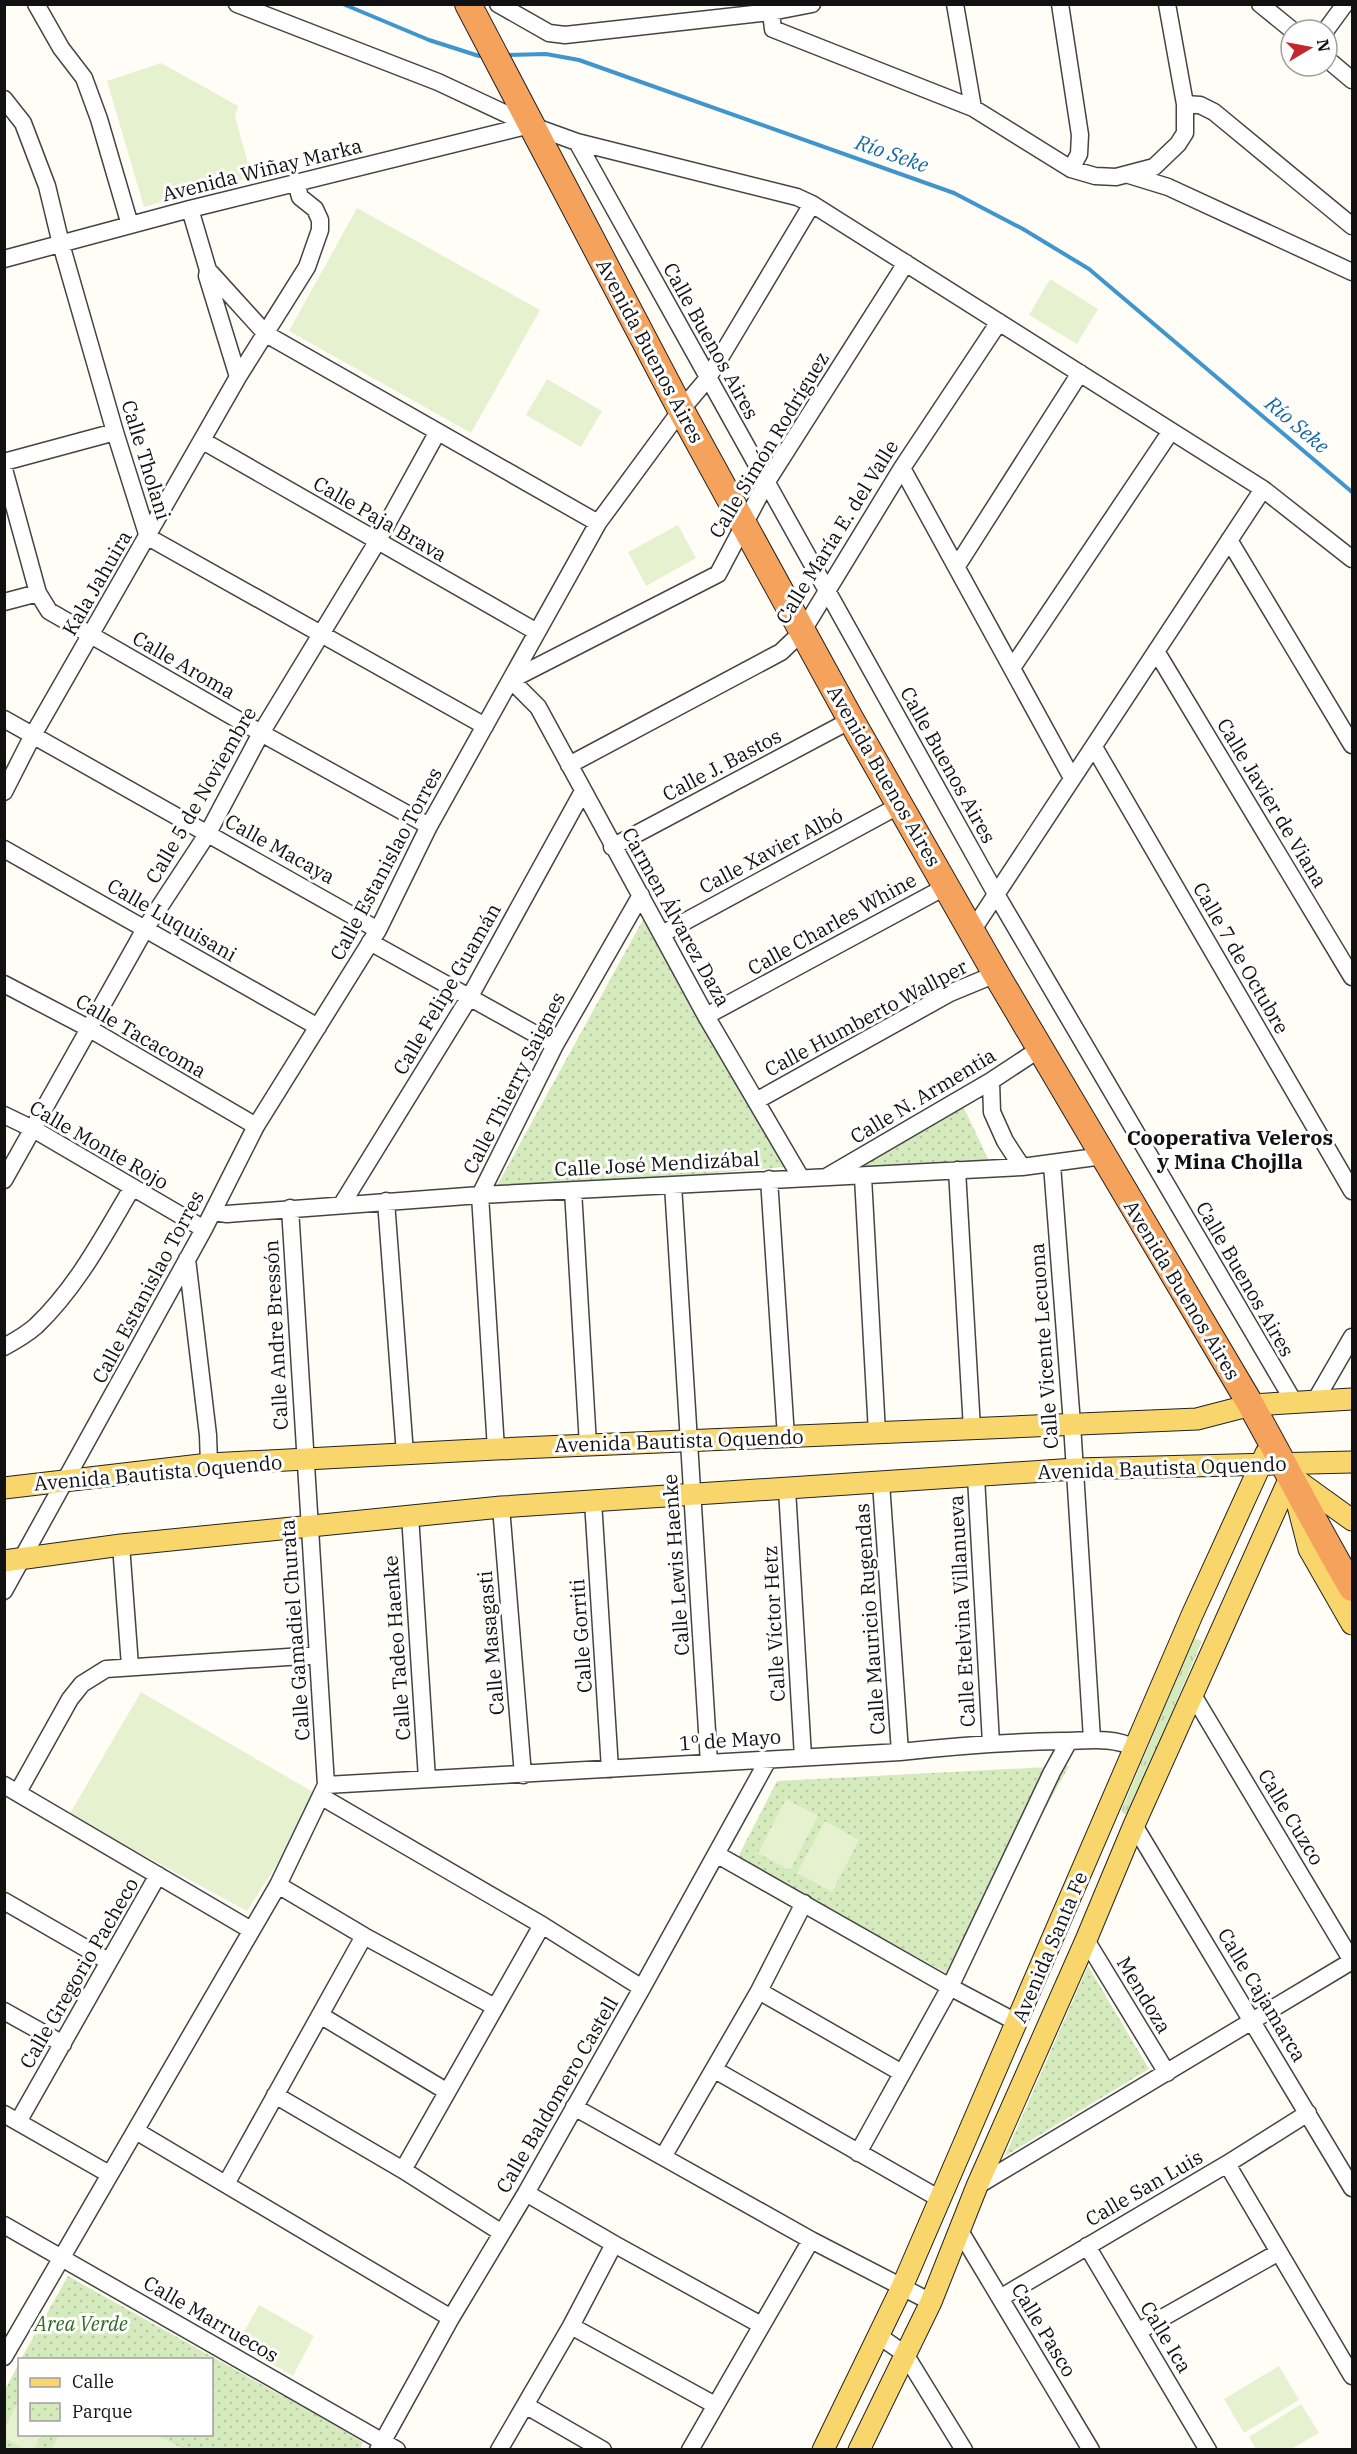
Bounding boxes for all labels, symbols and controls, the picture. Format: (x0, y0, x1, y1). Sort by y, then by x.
north arrow (1279, 18, 1339, 78)
text: N (1313, 37, 1335, 53)
water label: Río Seke (851, 127, 933, 179)
street label: Avenida Wiñay Marka (159, 132, 365, 207)
street label: Avenida Buenos Aires (590, 254, 711, 448)
street label: Calle Buenos Aires (657, 258, 766, 424)
street label: Calle Simón Rodríguez (702, 347, 835, 543)
water label: Río Seke (1259, 389, 1336, 460)
street label: Calle Tholani (115, 397, 177, 523)
street label: Calle María E. del Valle (769, 435, 904, 629)
street label: Calle Paja Brava (309, 469, 452, 568)
street label: Kala Jahuira (56, 525, 138, 640)
street label: Calle Aroma (128, 624, 241, 705)
street label: Avenida Buenos Aires (821, 680, 947, 871)
street label: Calle Buenos Aires (894, 682, 1003, 848)
street label: Calle 5 de Noviembre (139, 701, 262, 888)
street label: Calle Javier de Viana (1211, 713, 1334, 893)
street label: Calle J. Bastos (657, 722, 786, 807)
street label: Calle Estanislao Torres (323, 763, 448, 965)
street label: Calle Xavier Albó (694, 801, 847, 900)
street label: Calle Macaya (220, 807, 340, 890)
street label: Carmen Álvarez Daza (616, 822, 737, 1011)
street label: Calle Charles Whine (743, 866, 921, 981)
street label: Calle Luquisani (102, 871, 242, 968)
street label: Calle 7 de Octubre (1187, 877, 1296, 1038)
street label: Calle Felipe Guamán (386, 898, 507, 1080)
street label: Calle Humberto Wallper (760, 952, 972, 1083)
street label: Calle Tacacoma (71, 987, 212, 1084)
street label: Calle Thierry Saignes (456, 987, 571, 1178)
street label: Calle N. Armentia (845, 1041, 1001, 1150)
street label: Calle Monte Rojo (25, 1094, 174, 1195)
district label: Cooperativa Veleros y Mina Chojlla (1127, 1123, 1333, 1175)
street label: Calle José Mendizábal (554, 1145, 760, 1182)
street label: Calle Estanislao Torres (85, 1186, 210, 1388)
street label: Avenida Buenos Aires (1118, 1195, 1247, 1385)
street label: Calle Buenos Aires (1190, 1196, 1301, 1361)
street label: Calle Andre Bressón (257, 1239, 294, 1431)
street label: Calle Vicente Lecuona (1023, 1242, 1064, 1450)
street label: Avenida Bautista Oquendo (554, 1423, 804, 1458)
street label: Avenida Bautista Oquendo (33, 1448, 283, 1497)
street label: Avenida Bautista Oquendo (1037, 1450, 1287, 1485)
street label: Calle Lewis Haenke (656, 1473, 695, 1657)
street label: Calle Etelvina Villanueva (942, 1494, 981, 1728)
street label: Calle Mauricio Rugendas (848, 1502, 891, 1736)
street label: Calle Gamadiel Churata (273, 1518, 316, 1742)
street label: Calle Víctor Hetz (756, 1545, 791, 1703)
street label: Calle Tadeo Haenke (377, 1555, 416, 1741)
street label: Calle Masagasti (471, 1570, 510, 1716)
street label: Calle Gorriti (563, 1578, 598, 1694)
street label: 1º de Mayo (678, 1722, 782, 1757)
street label: Calle Cuzco (1252, 1764, 1331, 1870)
street label: Avenida Santa Fe (1006, 1867, 1094, 2027)
street label: Calle Gregorio Pacheco (13, 1872, 144, 2073)
street label: Calle Cajamarca (1212, 1923, 1313, 2067)
street label: Mendoza (1111, 1951, 1178, 2038)
street label: Calle Baldomero Castell (489, 1992, 624, 2198)
street label: Calle San Luis (1080, 2143, 1207, 2232)
street label: Calle Marruecos (139, 2269, 284, 2368)
street label: Calle Pasco (1006, 2278, 1083, 2382)
street label: Calle Ica (1134, 2296, 1198, 2378)
park label: Area Verde (32, 2310, 128, 2337)
legend (18, 2358, 213, 2436)
text: Calle (72, 2370, 114, 2393)
text: Parque (72, 2400, 132, 2423)

